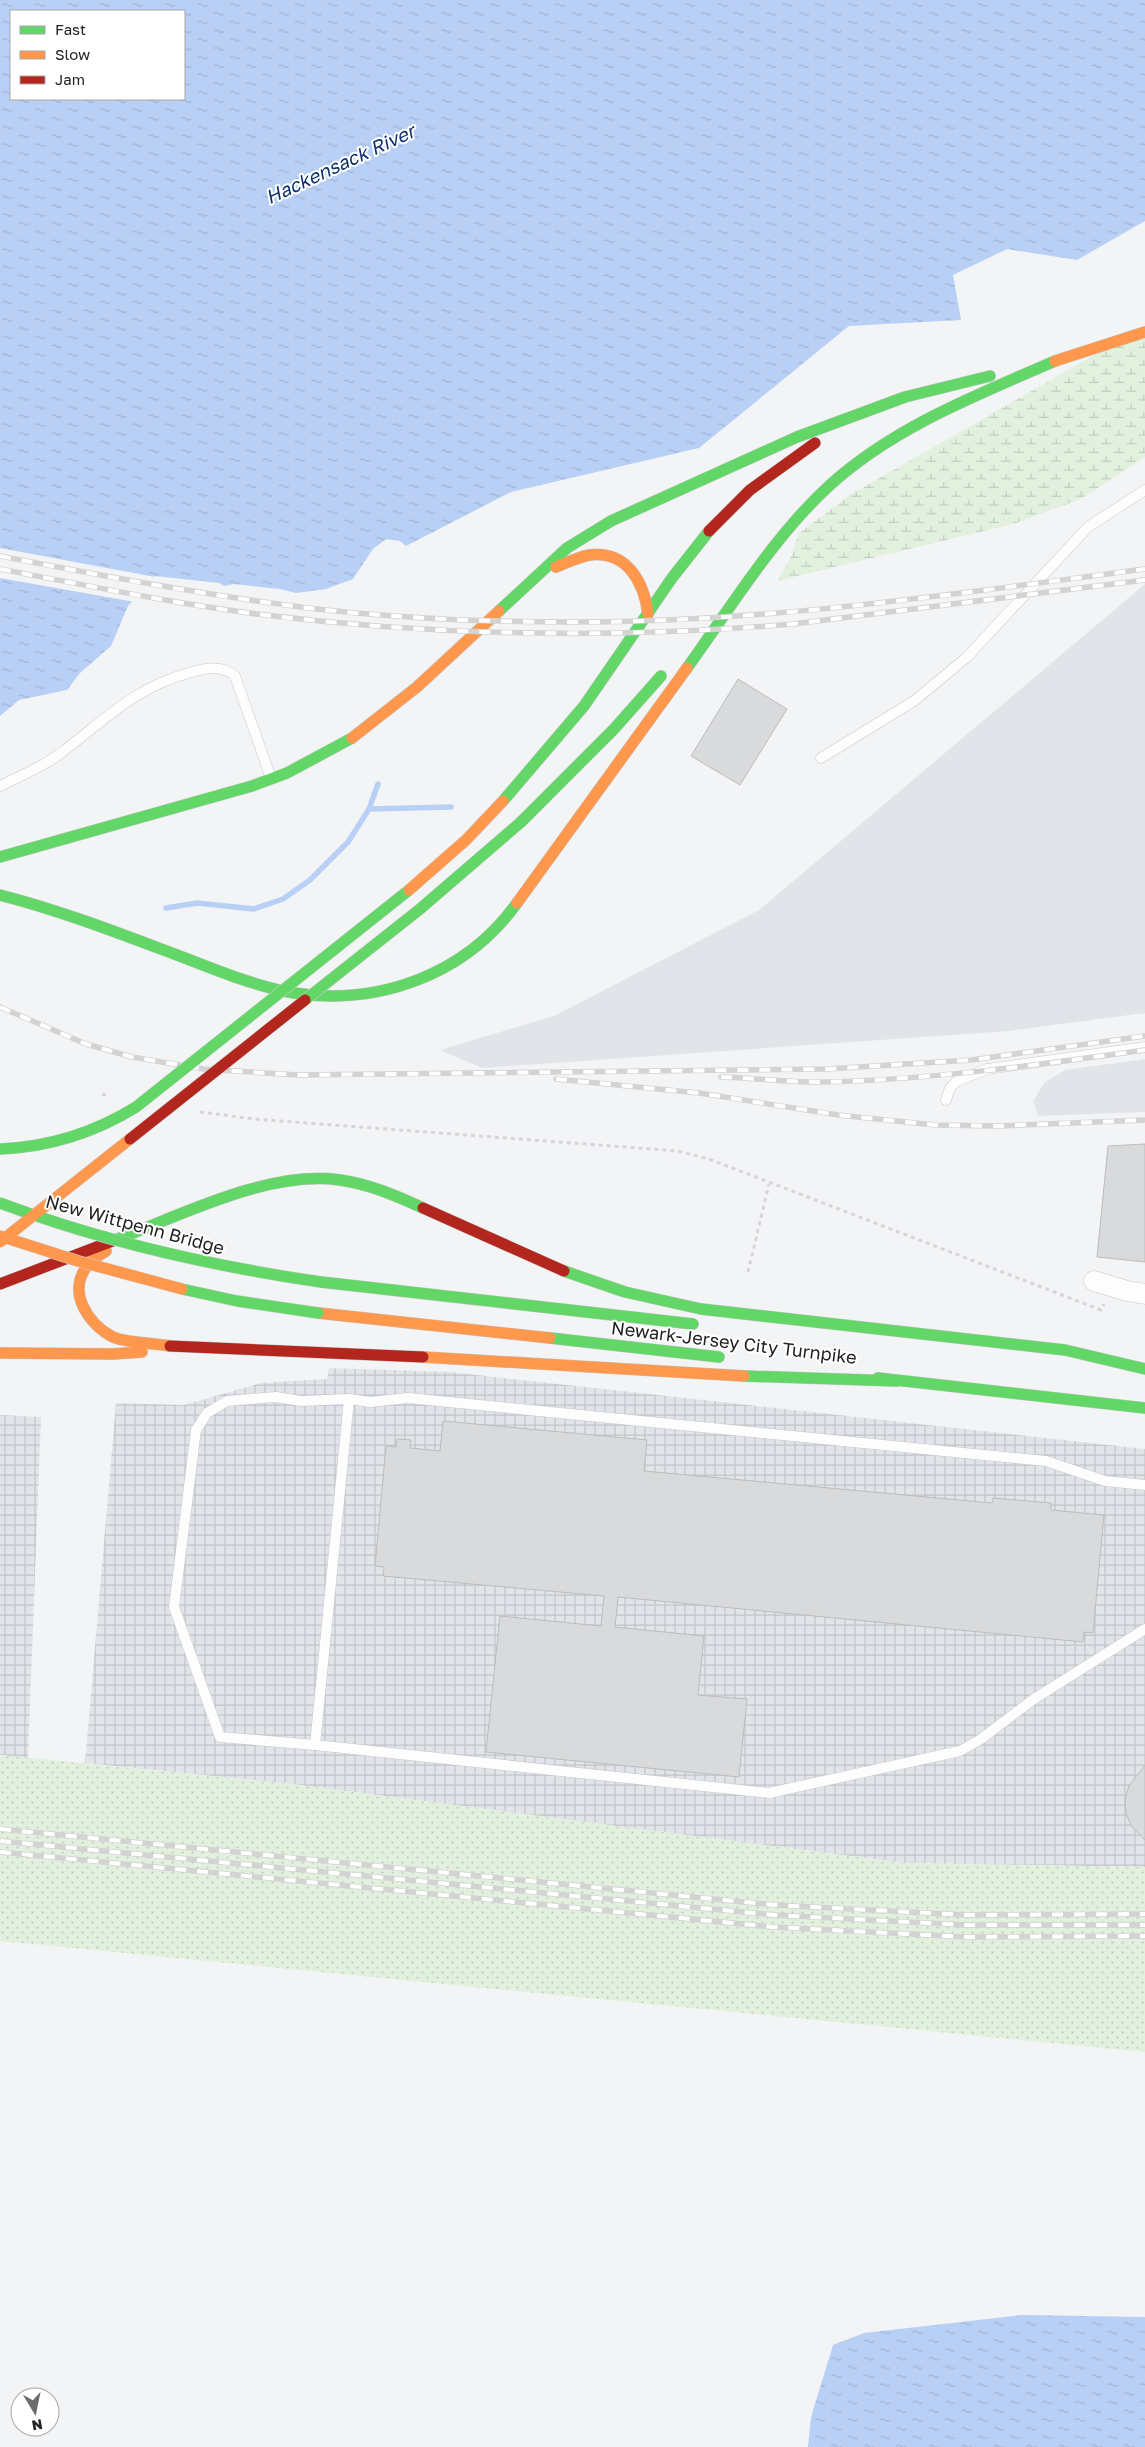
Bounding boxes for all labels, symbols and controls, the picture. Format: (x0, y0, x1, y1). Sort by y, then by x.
legend (10, 10, 185, 100)
text: Fast (55, 20, 86, 38)
text: Slow (55, 45, 90, 63)
text: Jam (55, 70, 85, 88)
water label: Hackensack River (262, 118, 420, 208)
street label: New Wittpenn Bridge (44, 1190, 227, 1258)
street label: Newark-Jersey City Turnpike (610, 1316, 858, 1368)
north arrow (10, 2387, 60, 2437)
text: N (31, 2416, 44, 2435)

